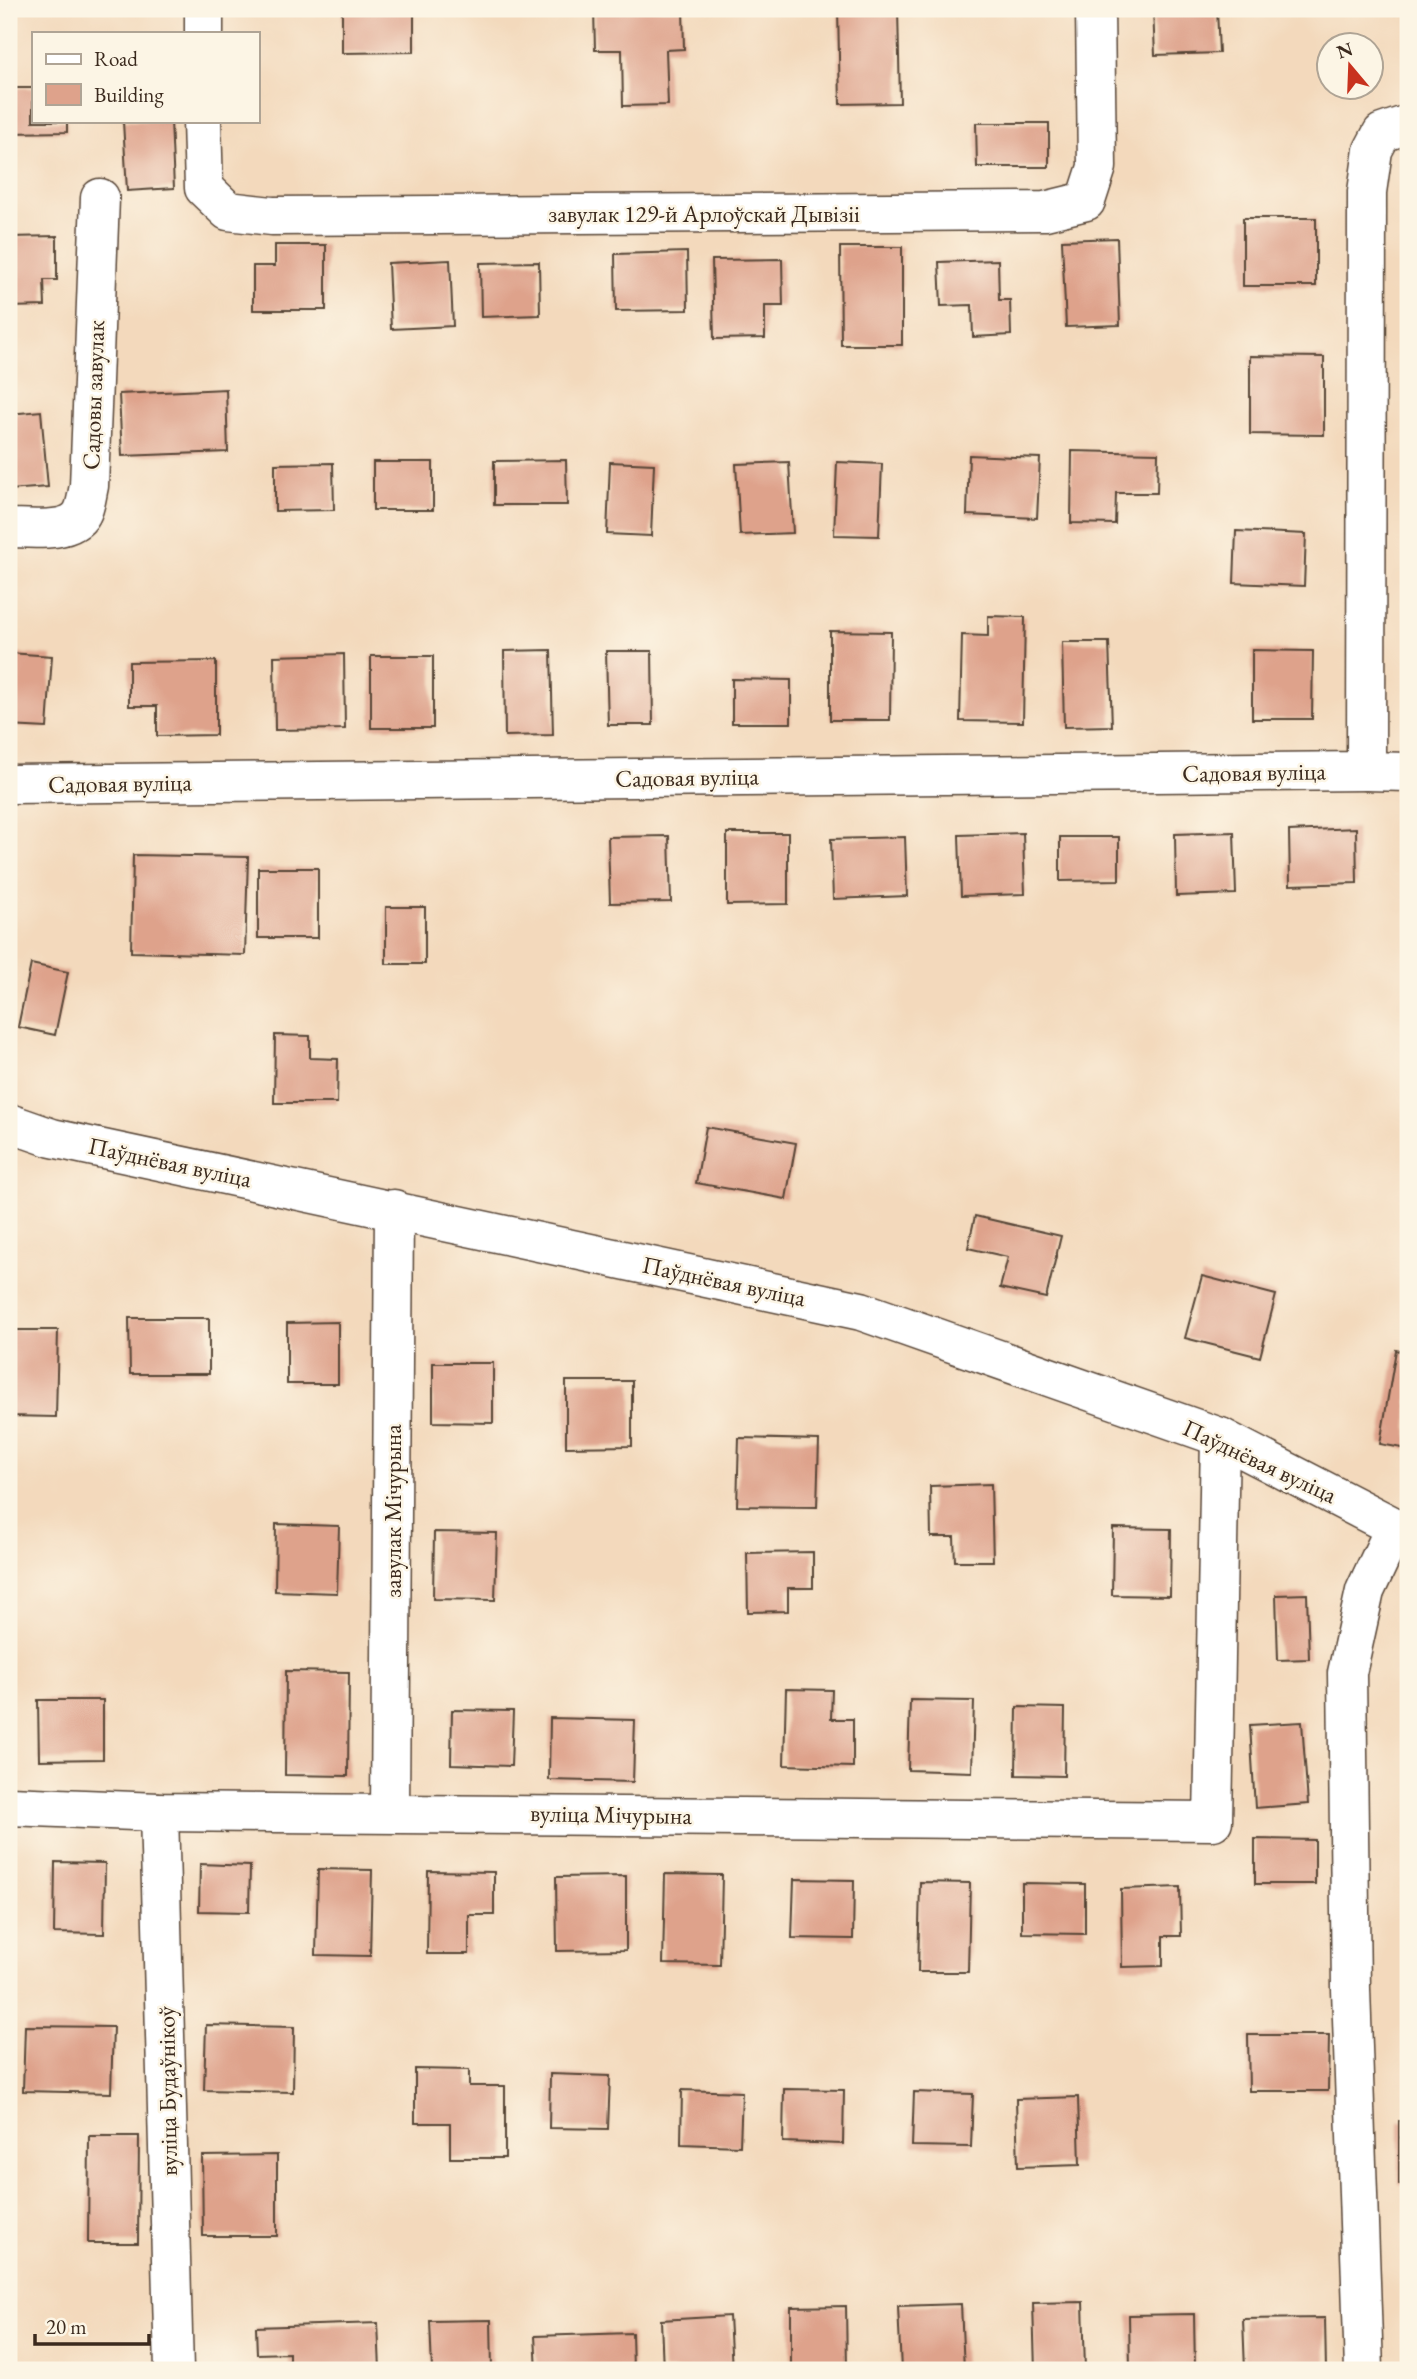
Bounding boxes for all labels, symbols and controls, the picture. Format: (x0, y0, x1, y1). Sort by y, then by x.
legend (32, 32, 259, 122)
north arrow (1316, 32, 1386, 102)
text: N (1333, 36, 1357, 65)
text: Road (94, 45, 138, 72)
text: Building (94, 81, 164, 108)
street label: завулак 129-й Арлоўскай Дывізіі (548, 198, 860, 229)
street label: Садовы завулак (75, 319, 111, 471)
street label: Садовая вуліца (1182, 755, 1327, 789)
street label: Садовая вуліца (615, 760, 760, 794)
street label: Садовая вуліца (48, 766, 193, 800)
street label: Паўднёвая вуліца (85, 1130, 255, 1195)
street label: Паўднёвая вуліца (639, 1249, 809, 1314)
street label: Паўднёвая вуліца (1178, 1412, 1342, 1510)
street label: завулак Мічурына (377, 1424, 408, 1598)
street label: вуліца Мічурына (530, 1797, 693, 1831)
street label: вуліца Будаўнікоў (150, 2005, 184, 2176)
scale bar (35, 2302, 149, 2346)
text: 20 m (46, 2313, 87, 2340)

